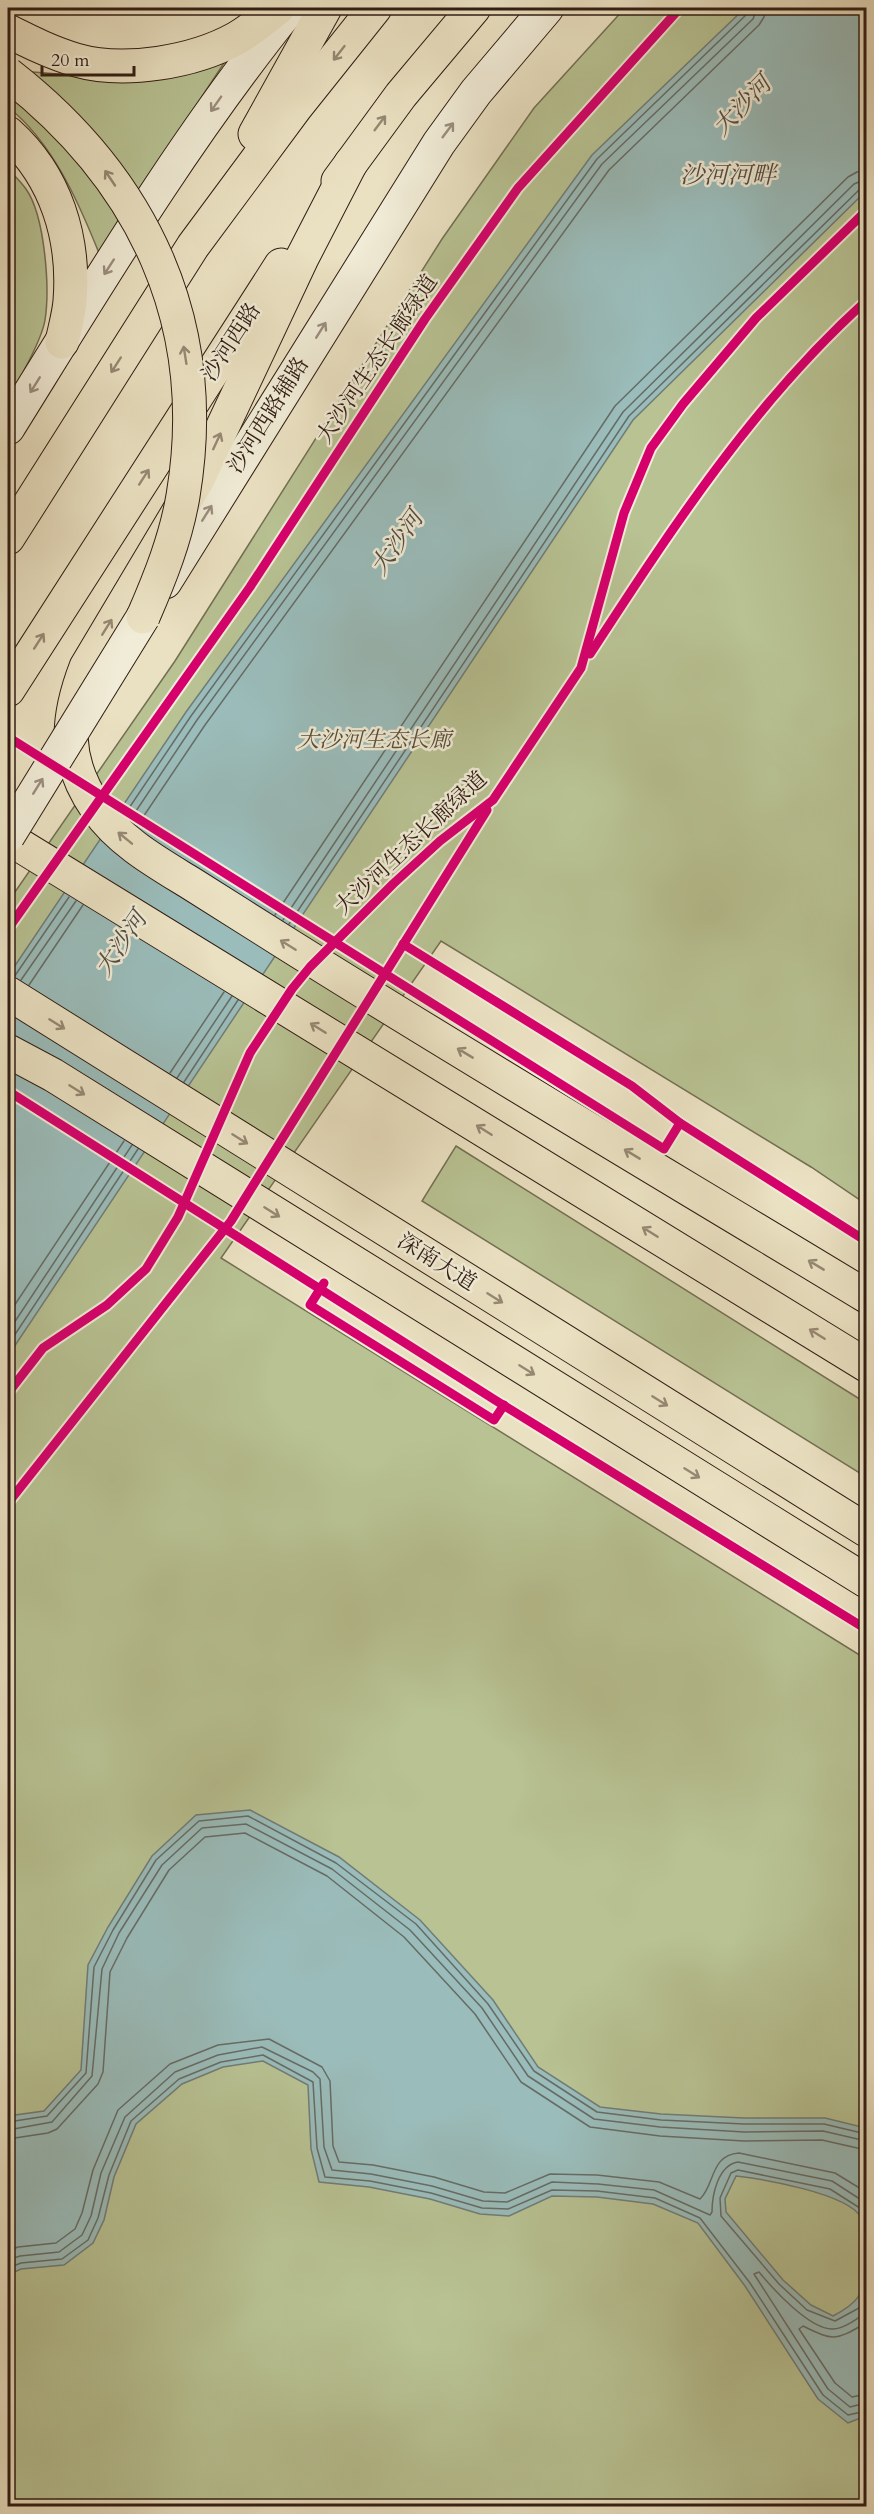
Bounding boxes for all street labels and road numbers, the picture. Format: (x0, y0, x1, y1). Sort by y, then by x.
street label: 大沙河生态长廊绿道 (309, 269, 445, 449)
street label: 沙河西路 (194, 297, 268, 387)
street label: 沙河西路辅路 (220, 351, 316, 479)
street label: 大沙河生态长廊绿道 (328, 765, 494, 921)
street label: 深南大道 (392, 1226, 482, 1298)

